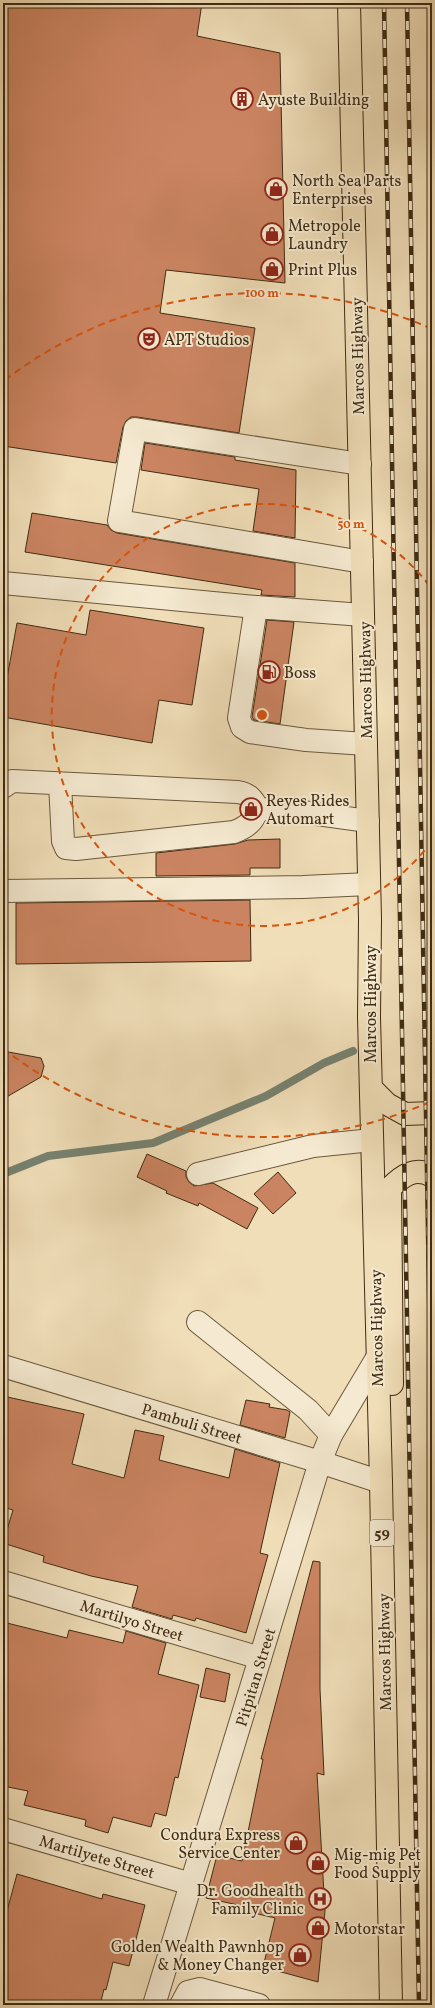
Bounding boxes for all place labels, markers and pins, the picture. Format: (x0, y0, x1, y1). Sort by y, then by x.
building icon: Ayuste Building (229, 86, 255, 112)
place label: Ayuste Building (258, 90, 369, 112)
place label: North Sea Parts Enterprises (292, 171, 402, 211)
shop icon: North Sea Parts Enterprises (263, 176, 289, 202)
place label: Metropole Laundry (288, 216, 361, 256)
shop icon: Metropole Laundry (259, 221, 285, 247)
shop icon: Print Plus (259, 256, 285, 282)
place label: Print Plus (288, 260, 357, 282)
theatre icon: APT Studios (136, 326, 162, 352)
place label: APT Studios (164, 330, 249, 352)
fuel station icon: Boss (256, 659, 282, 685)
place label: Boss (284, 663, 316, 685)
centre of rings (255, 708, 269, 722)
place label: Reyes Rides Automart (266, 791, 350, 831)
shop icon: Reyes Rides Automart (238, 796, 264, 822)
place label: Condura Express Service Center (160, 1825, 280, 1865)
shop icon: Condura Express Service Center (283, 1830, 309, 1856)
place label: Mig-mig Pet Food Supply (334, 1845, 422, 1885)
shop icon: Mig-mig Pet Food Supply (305, 1850, 331, 1876)
place label: Dr. Goodhealth Family Clinic (197, 1881, 304, 1921)
hospital icon: Dr. Goodhealth Family Clinic (307, 1886, 333, 1912)
shop icon: Motorstar (305, 1915, 331, 1941)
place label: Motorstar (334, 1919, 405, 1941)
place label: Golden Wealth Pawnhop & Money Changer (111, 1937, 284, 1977)
shop icon: Golden Wealth Pawnhop & Money Changer (287, 1942, 313, 1968)

